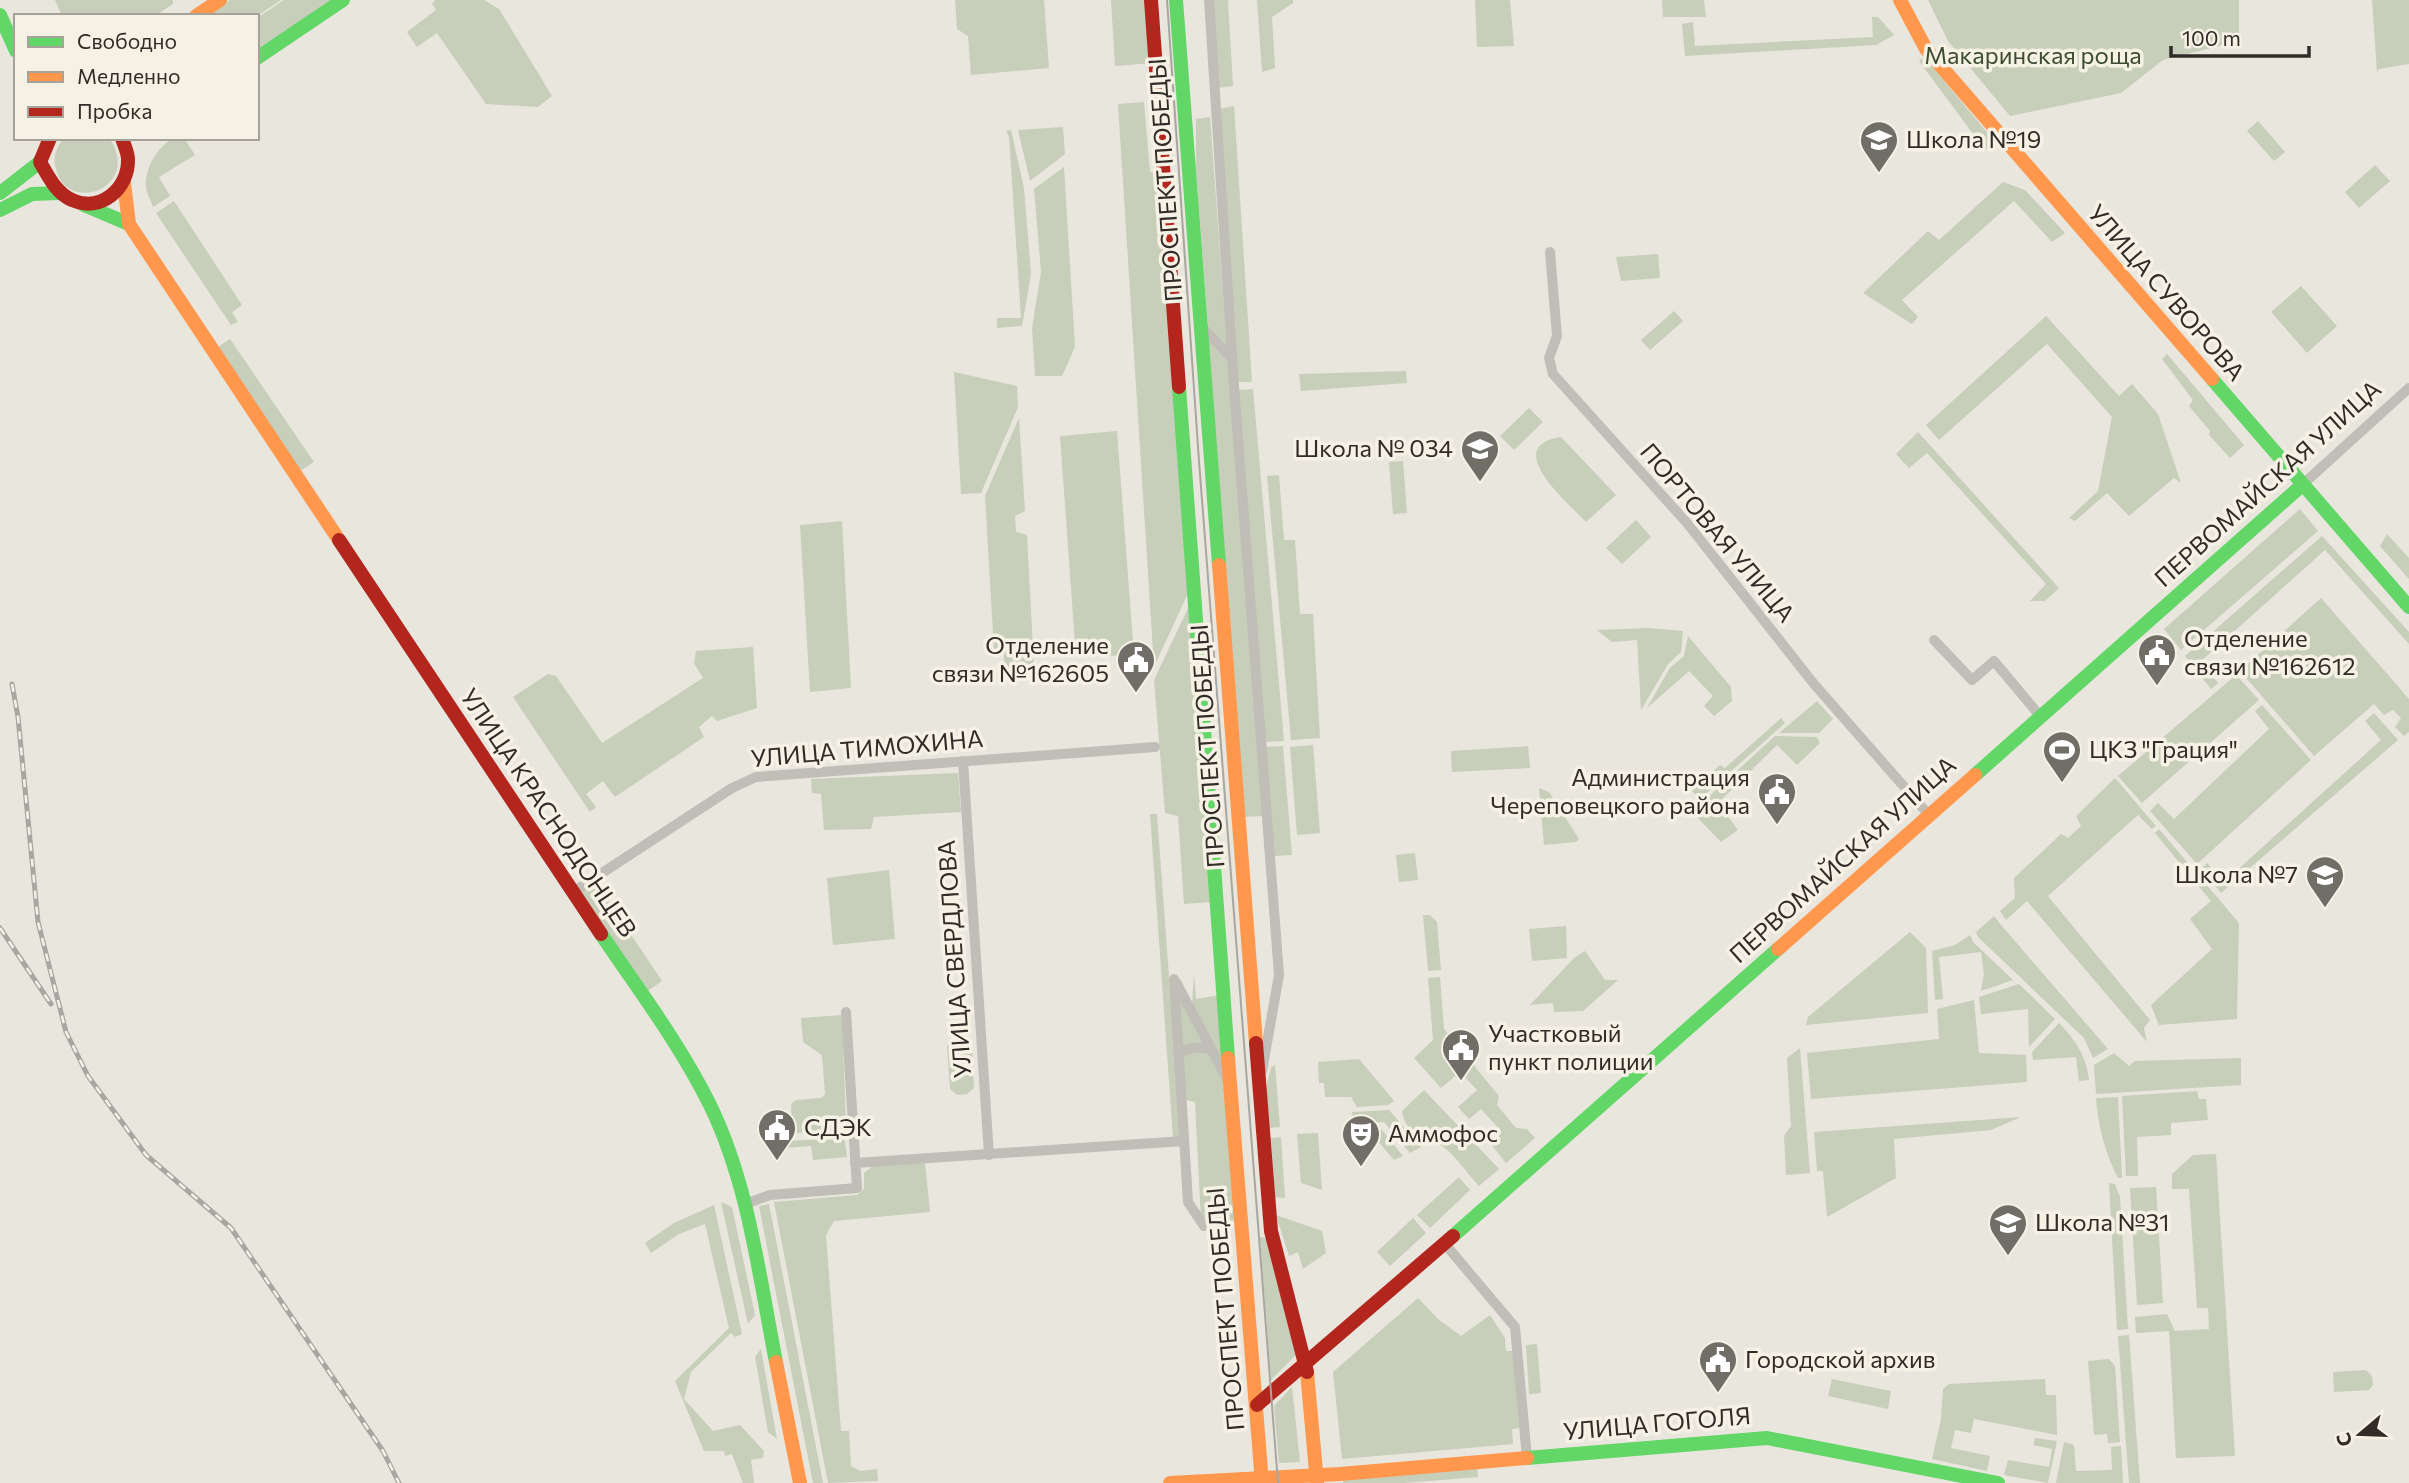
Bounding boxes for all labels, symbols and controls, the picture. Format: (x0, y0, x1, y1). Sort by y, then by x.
legend (14, 14, 259, 140)
scale bar (2171, 14, 2309, 58)
text: 100 m (2182, 25, 2241, 50)
text: Свободно (77, 28, 177, 53)
park label: Макаринская роща (1924, 40, 2142, 69)
street label: ПРОСПЕКТ ПОБЕДЫ (1142, 57, 1187, 303)
text: Медленно (77, 63, 181, 88)
text: Пробка (77, 98, 152, 123)
school or university icon: Школа №19 (1858, 119, 1900, 174)
place label: Школа №19 (1906, 124, 2041, 153)
street label: УЛИЦА СУВОРОВА (2083, 198, 2252, 386)
street label: ПЕРВОМАЙСКАЯ УЛИЦА (2148, 374, 2386, 592)
school or university icon: Школа № 034 (1459, 428, 1501, 483)
place label: Школа № 034 (1294, 433, 1453, 462)
street label: ПОРТОВАЯ УЛИЦА (1635, 437, 1801, 627)
street label: ПРОСПЕКТ ПОБЕДЫ (1184, 623, 1229, 869)
place label: Отделение связи №162612 (2184, 623, 2355, 680)
place label: Отделение связи №162605 (932, 630, 1109, 687)
public building icon: Отделение связи №162612 (2136, 632, 2178, 687)
public building icon: Отделение связи №162605 (1115, 639, 1157, 694)
street label: УЛИЦА КРАСНОДОНЦЕВ (455, 682, 643, 942)
street label: УЛИЦА ТИМОХИНА (749, 723, 984, 772)
sports icon: ЦКЗ "Грация" (2041, 729, 2083, 784)
place label: ЦКЗ "Грация" (2089, 734, 2238, 763)
street label: ПЕРВОМАЙСКАЯ УЛИЦА (1723, 750, 1961, 968)
place label: Администрация Череповецкого района (1490, 762, 1750, 819)
public building icon: Администрация Череповецкого района (1756, 771, 1798, 826)
street label: УЛИЦА СВЕРДЛОВА (931, 839, 976, 1079)
school or university icon: Школа №7 (2304, 854, 2346, 909)
place label: Школа №7 (2175, 859, 2298, 888)
place label: Участковый пункт полиции (1488, 1018, 1653, 1075)
public building icon: Участковый пункт полиции (1440, 1027, 1482, 1082)
public building icon: СДЭК (756, 1107, 798, 1162)
place label: СДЭК (804, 1112, 872, 1141)
theatre icon: Аммофос (1340, 1113, 1382, 1168)
place label: Аммофос (1388, 1118, 1498, 1147)
street label: ПРОСПЕКТ ПОБЕДЫ (1199, 1186, 1250, 1432)
school or university icon: Школа №31 (1987, 1202, 2029, 1257)
place label: Школа №31 (2035, 1207, 2170, 1236)
public building icon: Городской архив (1697, 1339, 1739, 1394)
place label: Городской архив (1745, 1344, 1935, 1373)
north arrow (2325, 1399, 2395, 1469)
street label: УЛИЦА ГОГОЛЯ (1562, 1400, 1752, 1445)
text: С (2330, 1430, 2356, 1450)

